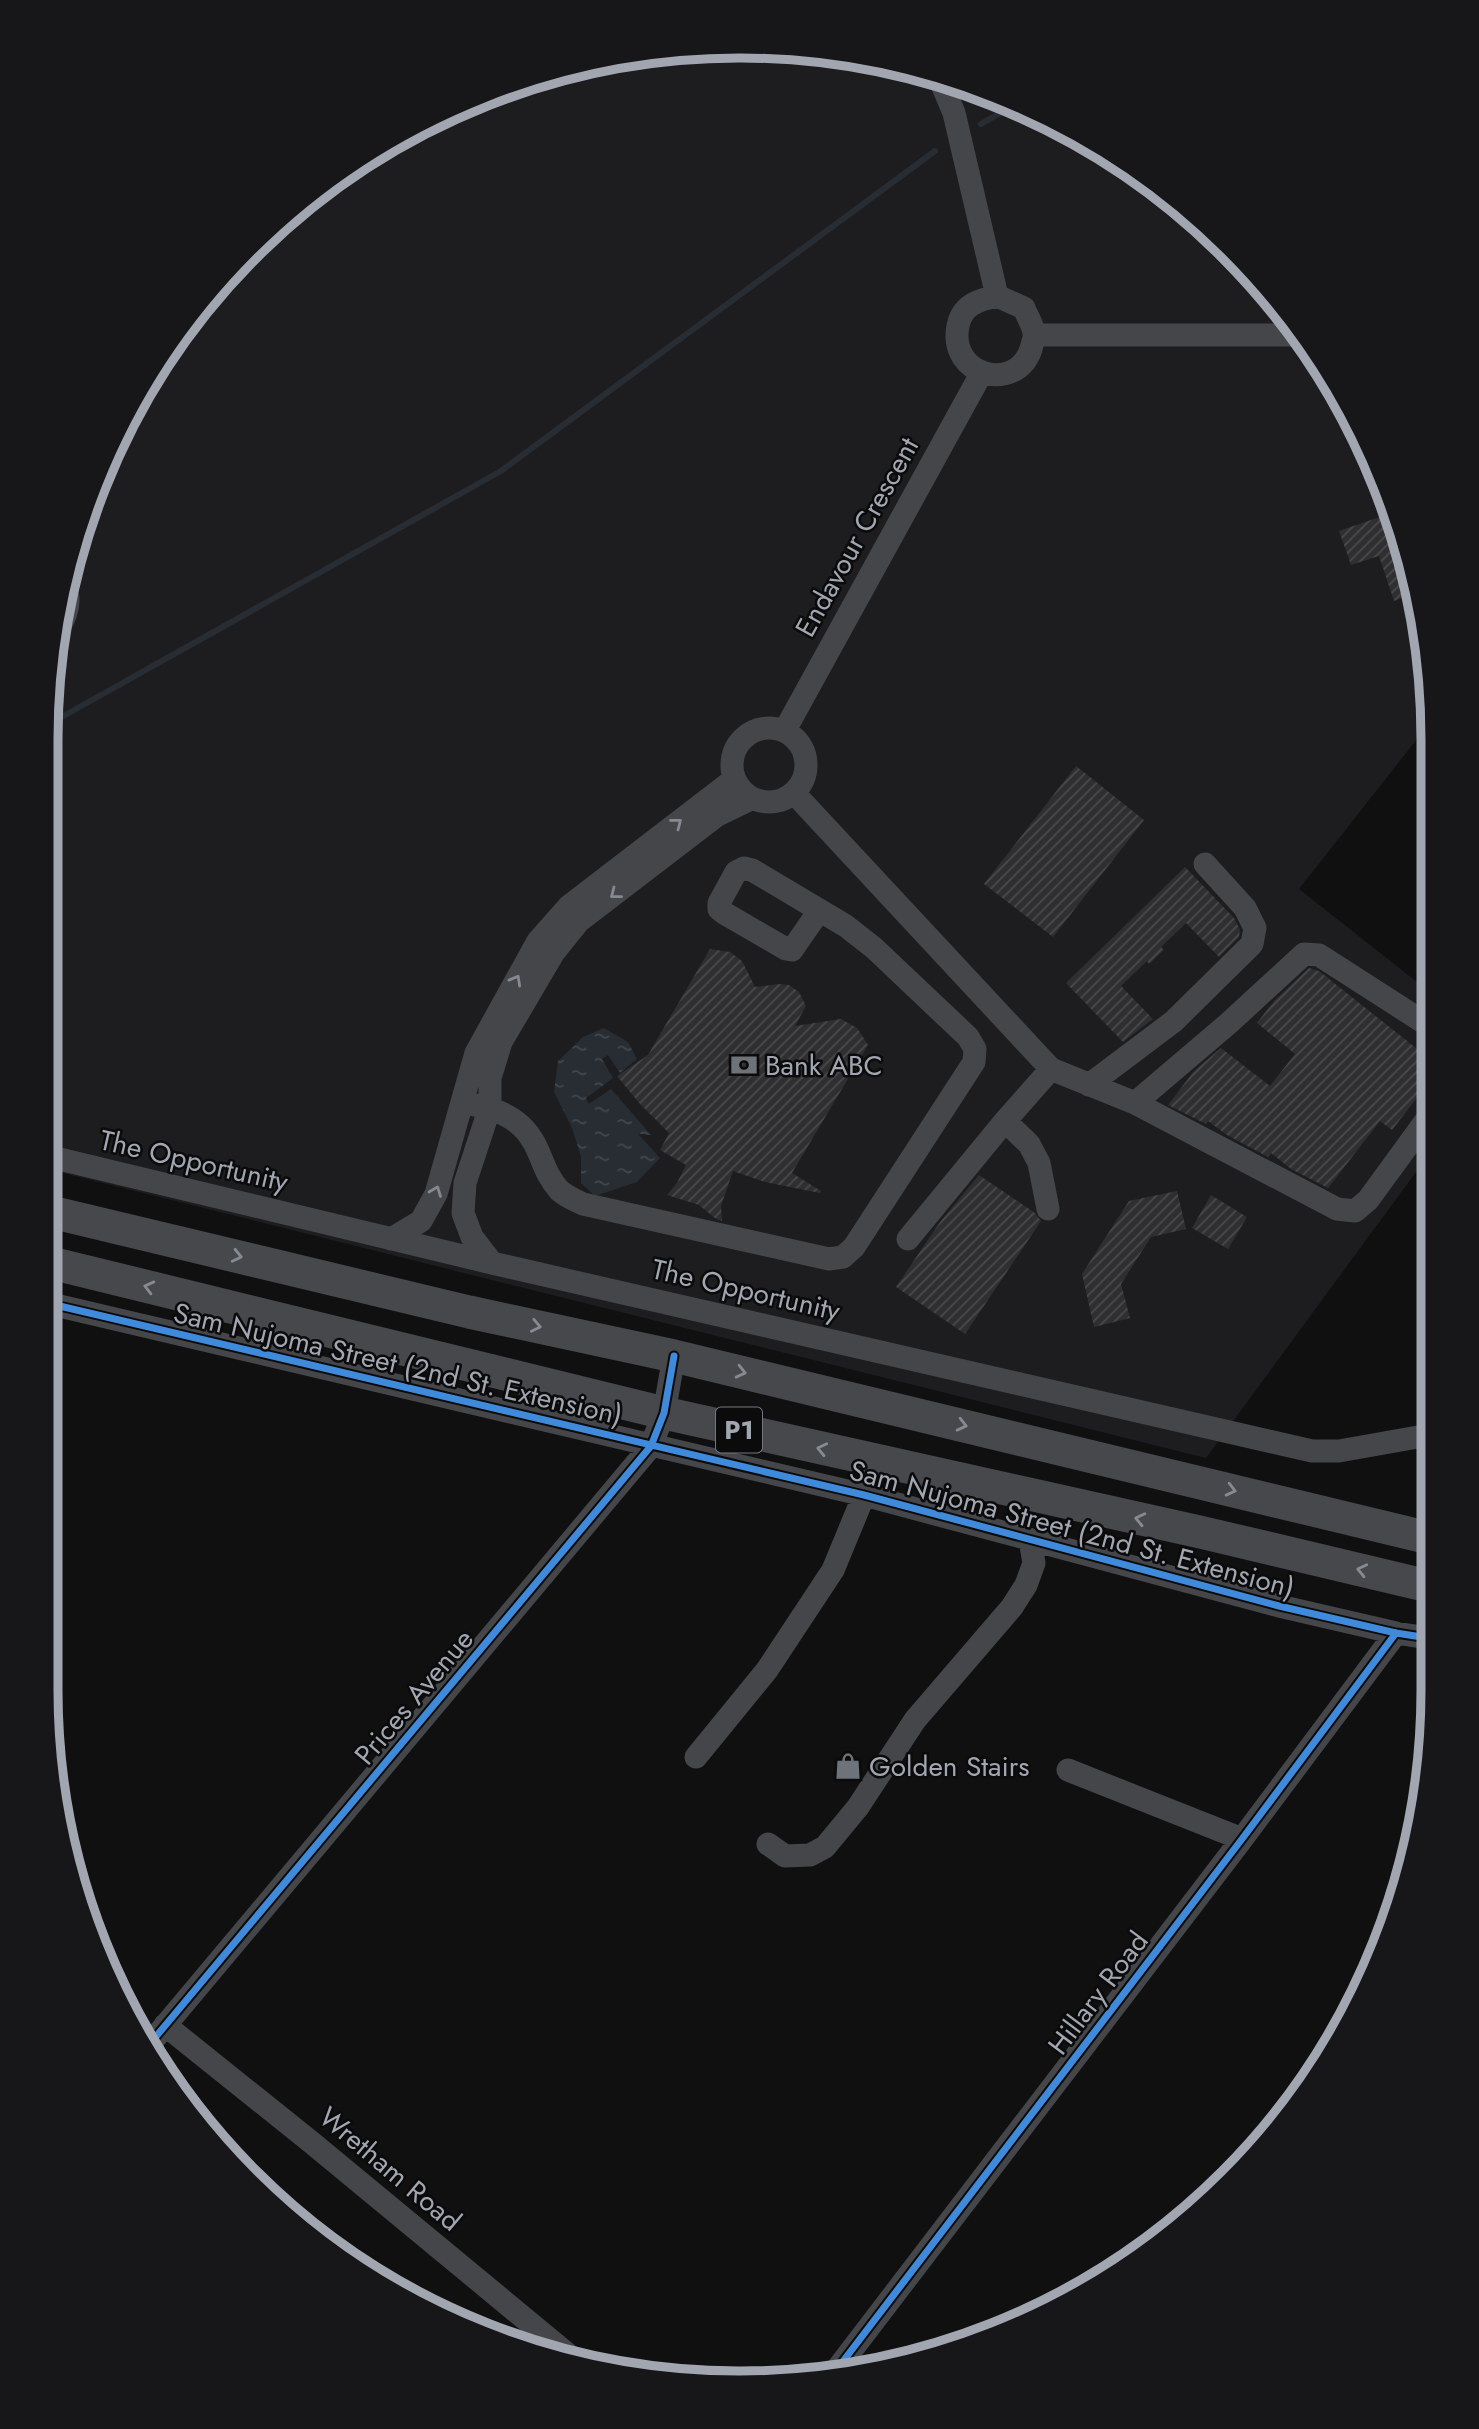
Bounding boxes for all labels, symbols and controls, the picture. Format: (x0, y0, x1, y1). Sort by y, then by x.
street label: Endavour Crescent (785, 429, 929, 644)
one-way arrow (669, 818, 681, 831)
one-way arrow (610, 885, 622, 898)
one-way arrow (508, 975, 521, 987)
place label: Bank ABC (765, 1045, 883, 1086)
bank icon: Bank ABC (729, 1050, 759, 1080)
street label: The Opportunity (96, 1119, 293, 1203)
one-way arrow (428, 1186, 442, 1198)
one-way arrow (231, 1248, 243, 1262)
street label: The Opportunity (648, 1248, 845, 1332)
one-way arrow (143, 1281, 155, 1295)
street label: Sam Nujoma Street (2nd St. Extension) (170, 1292, 626, 1436)
one-way arrow (530, 1318, 542, 1333)
one-way arrow (735, 1364, 747, 1378)
road number: P1 (716, 1408, 762, 1452)
one-way arrow (956, 1417, 968, 1432)
one-way arrow (816, 1442, 828, 1457)
street label: Sam Nujoma Street (2nd St. Extension) (845, 1450, 1299, 1608)
one-way arrow (1225, 1482, 1237, 1497)
one-way arrow (1134, 1513, 1146, 1527)
one-way arrow (1356, 1564, 1368, 1578)
street label: Prices Avenue (345, 1620, 483, 1774)
place label: Golden Stairs (869, 1746, 1030, 1787)
shop icon: Golden Stairs (833, 1751, 863, 1781)
street label: Hillary Road (1038, 1923, 1158, 2063)
street label: Wretham Road (310, 2097, 470, 2241)

